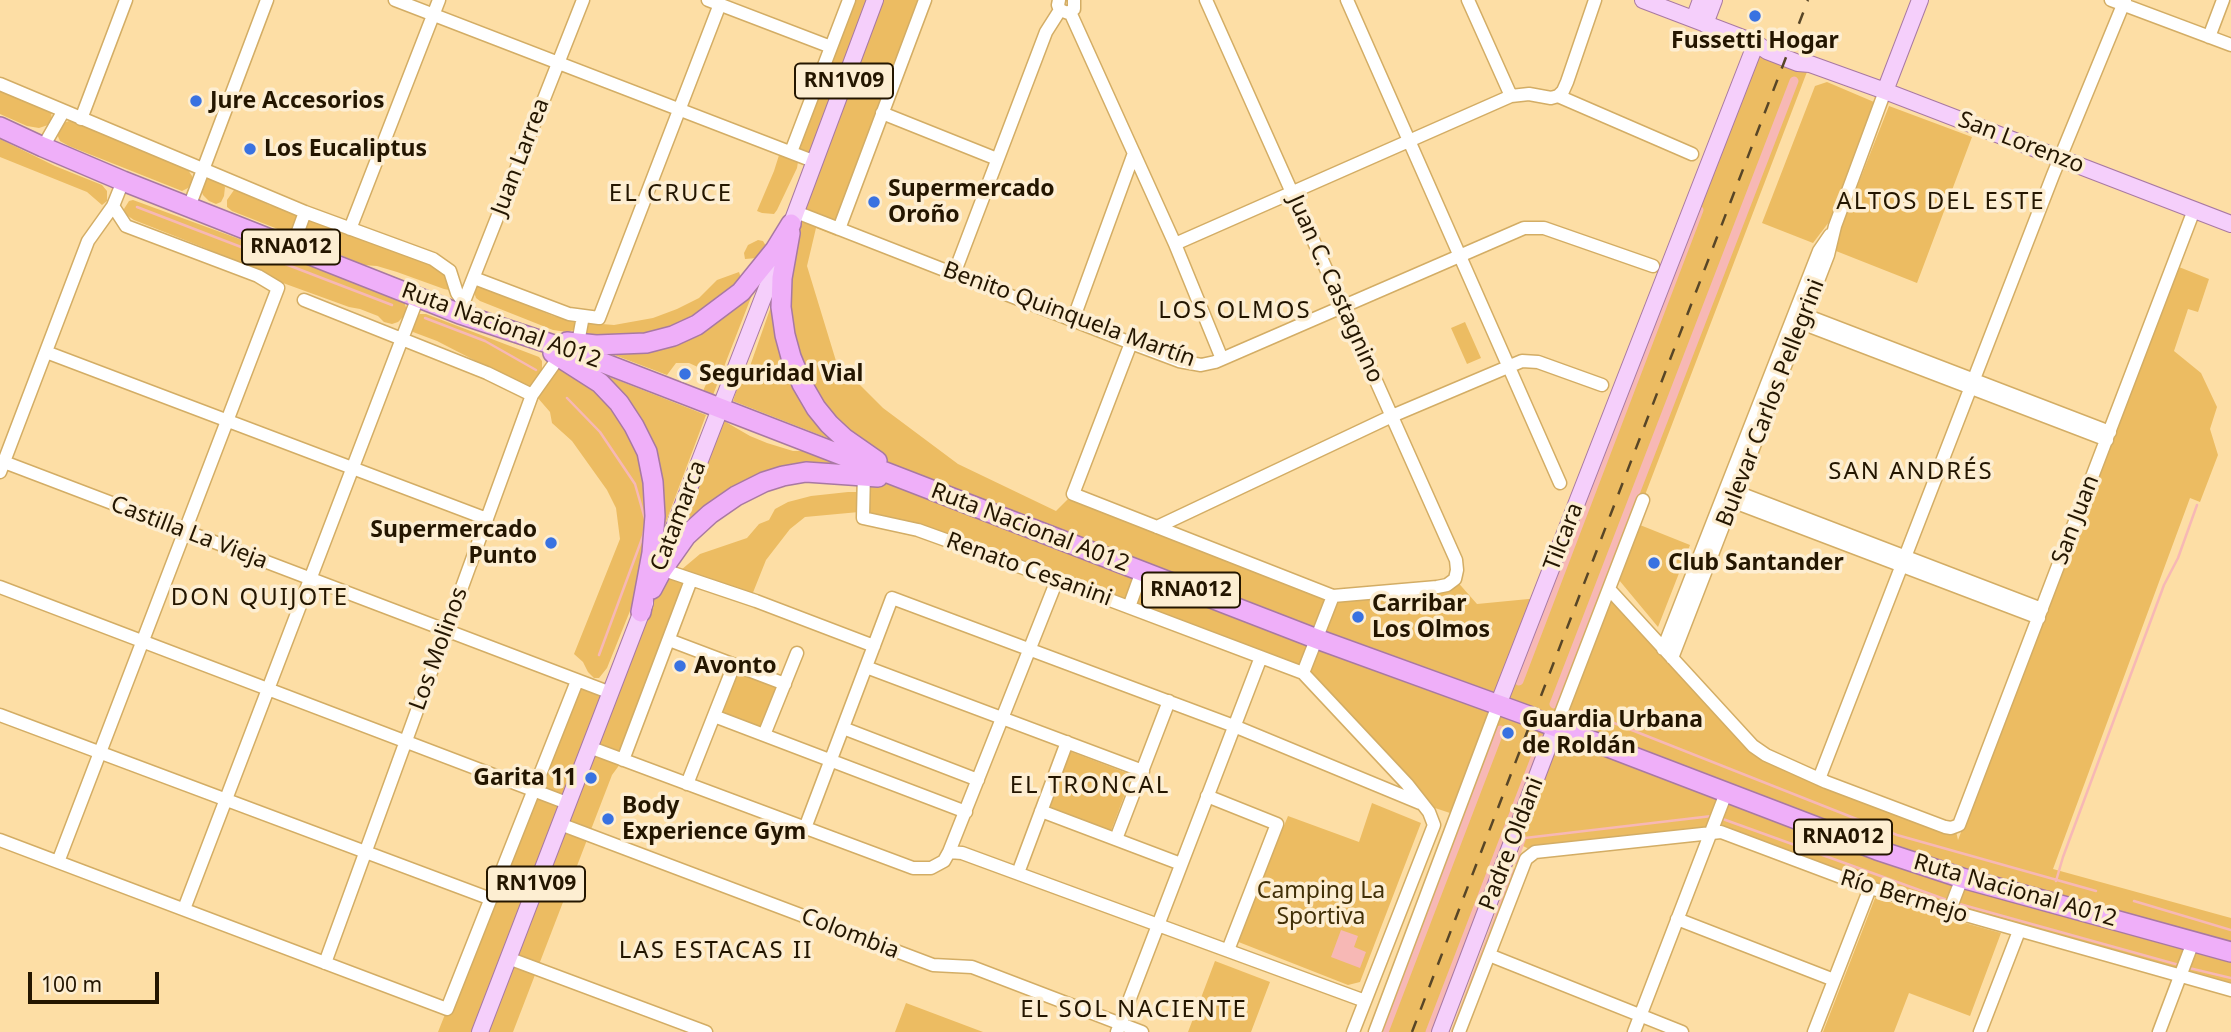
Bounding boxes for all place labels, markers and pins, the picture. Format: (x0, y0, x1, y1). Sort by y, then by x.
marker: Fussetti Hogar (1747, 8, 1763, 24)
place label: Fussetti Hogar (1671, 27, 1839, 55)
place label: Jure Accesorios (210, 87, 384, 115)
marker: Jure Accesorios (188, 93, 204, 109)
place label: Los Eucaliptus (264, 135, 427, 163)
marker: Los Eucaliptus (242, 141, 258, 157)
place label: Supermercado Oroño (888, 175, 1055, 229)
marker: Supermercado Oroño (866, 194, 882, 210)
place label: Seguridad Vial (699, 360, 863, 388)
marker: Seguridad Vial (677, 366, 693, 382)
place label: Supermercado Punto (370, 516, 537, 570)
marker: Supermercado Punto (543, 535, 559, 551)
place label: Club Santander (1668, 549, 1844, 577)
marker: Club Santander (1646, 555, 1662, 571)
place label: Carribar Los Olmos (1372, 590, 1490, 644)
marker: Carribar Los Olmos (1350, 609, 1366, 625)
place label: Avonto (694, 652, 777, 680)
marker: Avonto (672, 658, 688, 674)
place label: Guardia Urbana de Roldán (1522, 706, 1703, 760)
marker: Guardia Urbana de Roldán (1500, 725, 1516, 741)
place label: Garita 11 (473, 764, 577, 792)
marker: Garita 11 (583, 770, 599, 786)
place label: Body Experience Gym (622, 792, 806, 846)
marker: Body Experience Gym (600, 811, 616, 827)

